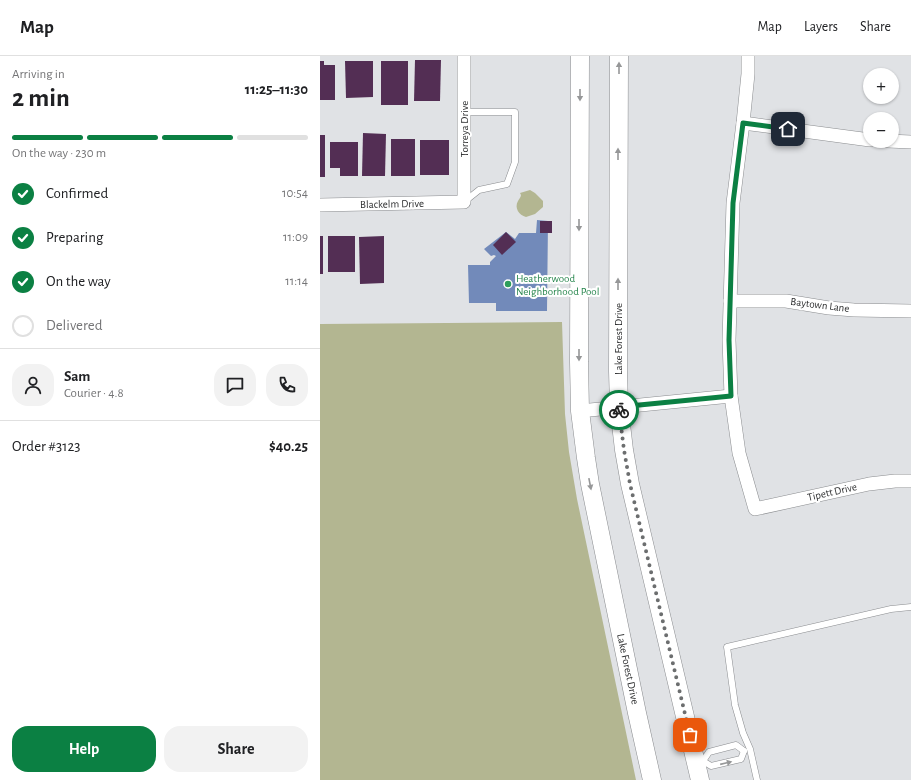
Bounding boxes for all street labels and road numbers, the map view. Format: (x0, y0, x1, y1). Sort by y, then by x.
street label: Torreya Drive (459, 101, 470, 157)
street label: Blackelm Drive (360, 198, 424, 210)
street label: Baytown Lane (790, 296, 850, 314)
street label: Lake Forest Drive (613, 303, 624, 375)
street label: Tipett Drive (806, 481, 858, 503)
street label: Lake Forest Drive (615, 633, 641, 705)

